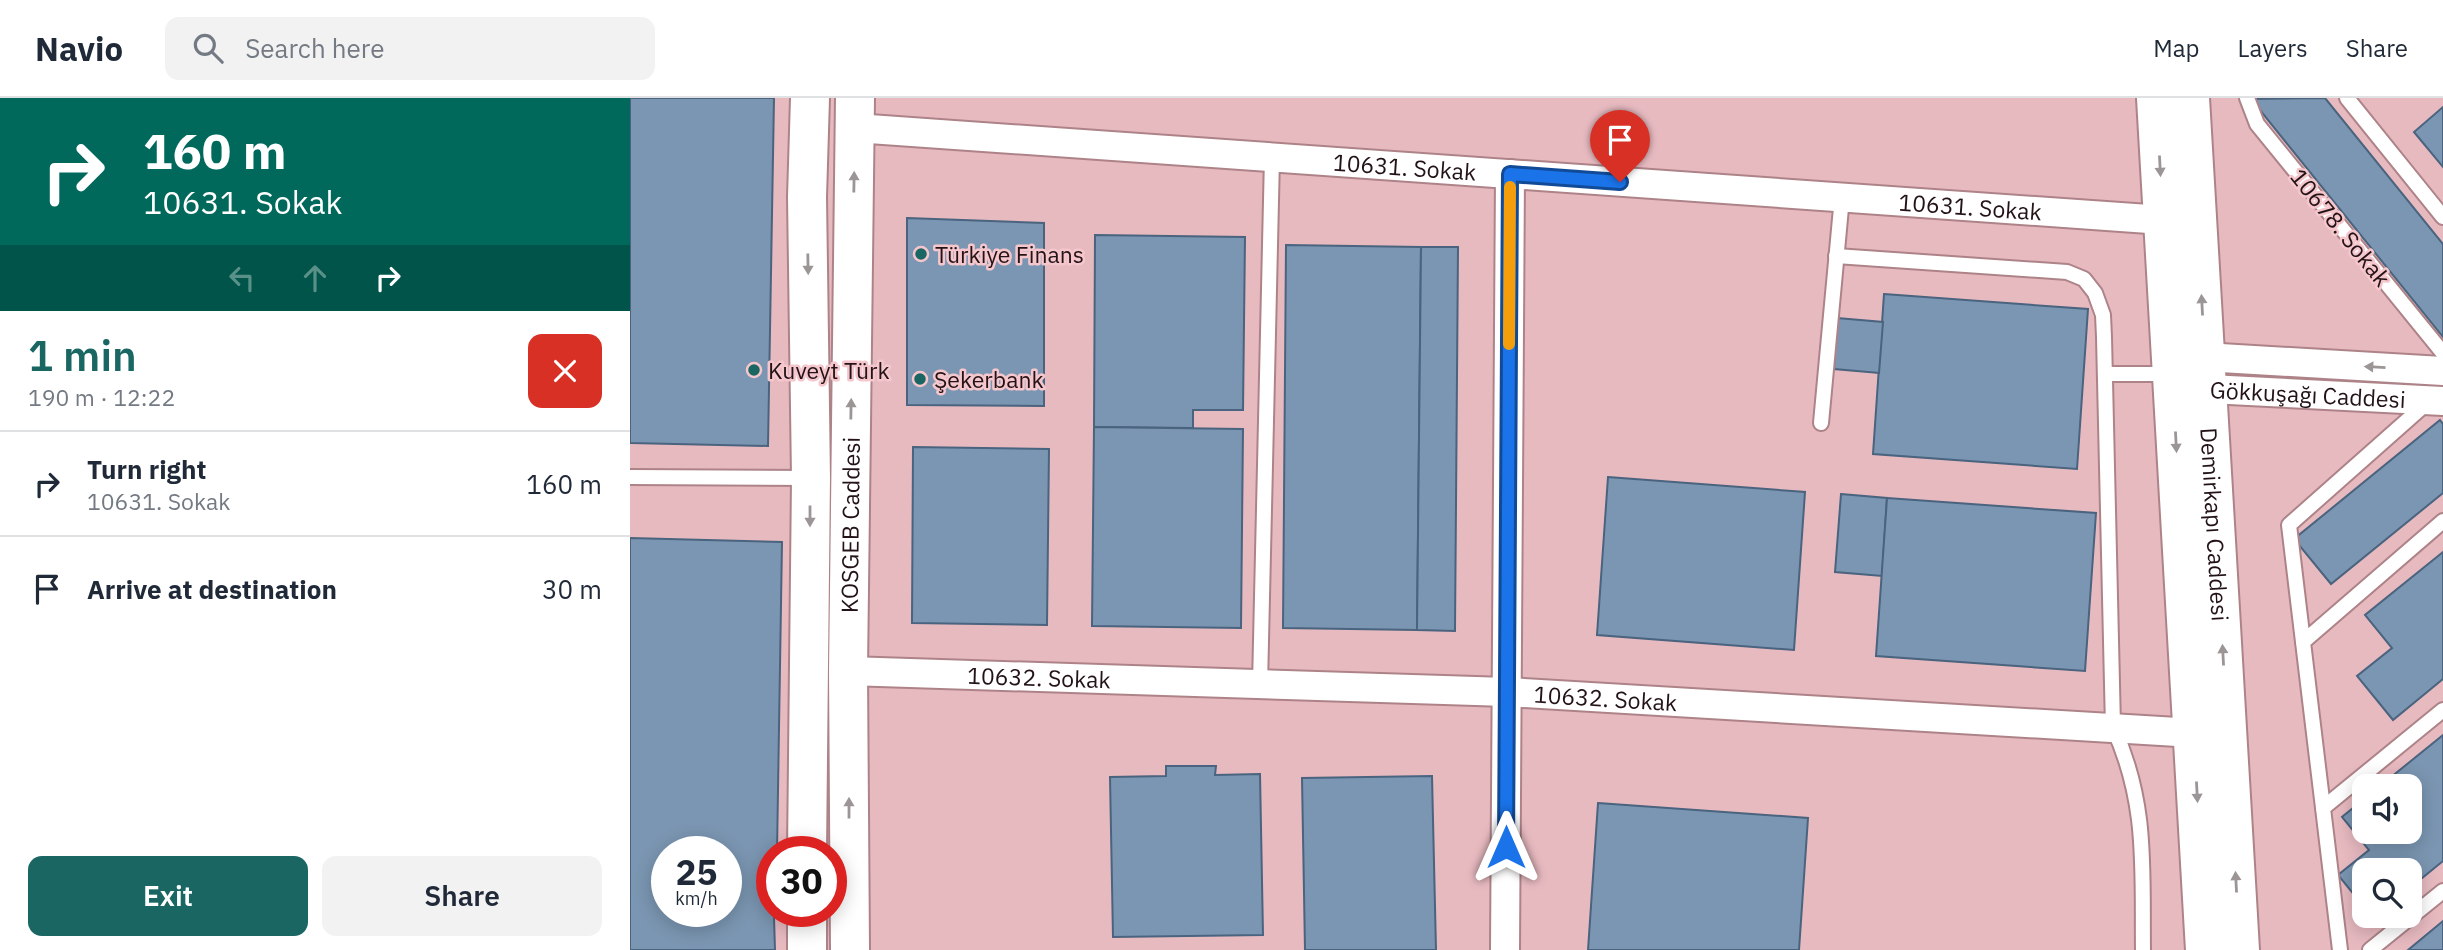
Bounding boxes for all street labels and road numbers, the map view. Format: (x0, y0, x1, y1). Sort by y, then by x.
street label: 10631. Sokak (1332, 147, 1477, 187)
street label: 10678. Sokak (2284, 162, 2398, 292)
street label: 10631. Sokak (1898, 186, 2043, 226)
street label: Gökkuşağı Caddesi (2209, 374, 2406, 414)
street label: Demirkapı Caddesi (2194, 427, 2236, 622)
street label: KOSGEB Caddesi (834, 437, 866, 613)
street label: 10632. Sokak (967, 660, 1111, 694)
street label: 10632. Sokak (1533, 679, 1678, 717)

